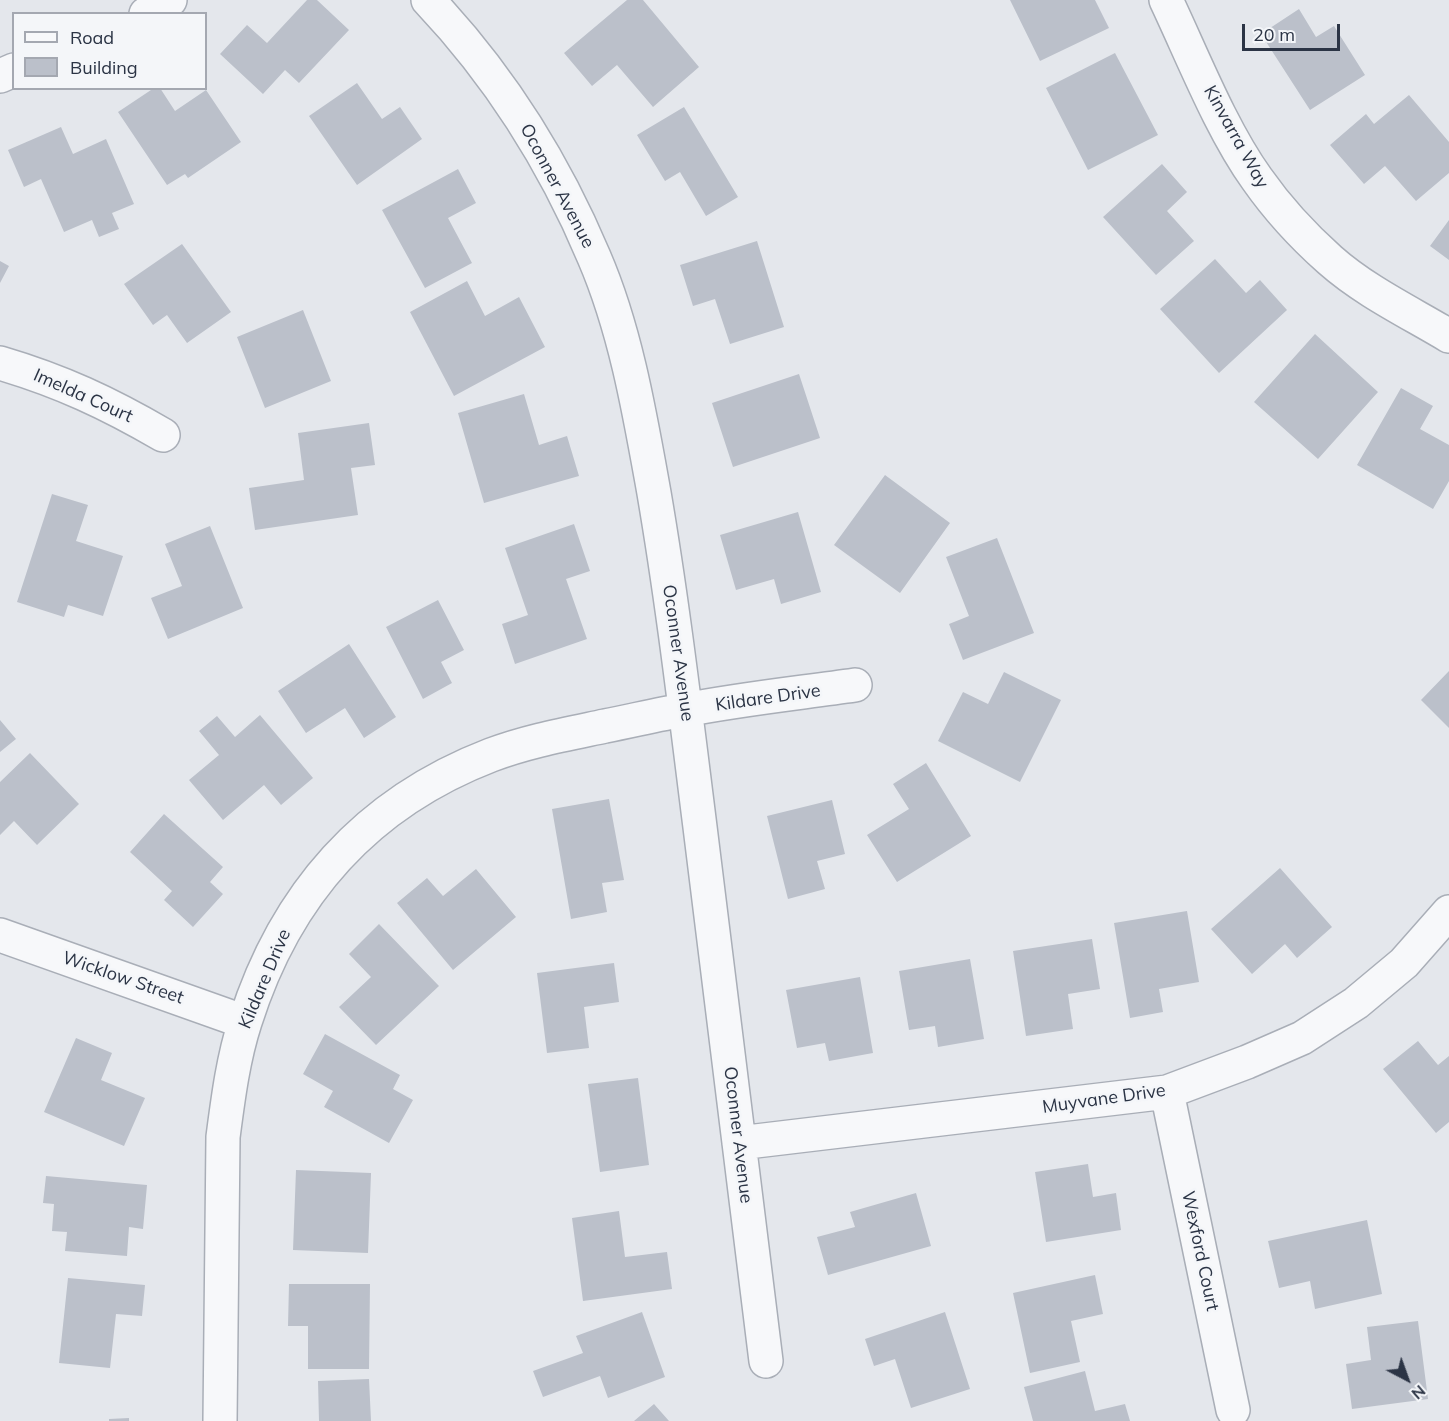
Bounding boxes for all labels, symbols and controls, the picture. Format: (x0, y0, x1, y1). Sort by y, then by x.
legend (12, 12, 207, 90)
scale bar (1245, 12, 1342, 50)
text: 20 m (1253, 23, 1295, 46)
text: Road (70, 26, 114, 49)
text: Building (70, 56, 138, 79)
street label: Kinvarra Way (1199, 82, 1273, 192)
street label: Oconner Avenue (515, 120, 599, 252)
street label: Imelda Court (30, 364, 136, 428)
street label: Oconner Avenue (658, 583, 698, 723)
street label: Kildare Drive (714, 680, 822, 716)
street label: Kildare Drive (234, 926, 296, 1032)
street label: Wicklow Street (59, 947, 187, 1009)
street label: Oconner Avenue (719, 1065, 757, 1205)
street label: Muyvane Drive (1041, 1080, 1167, 1118)
street label: Wexford Court (1177, 1189, 1223, 1313)
north arrow (1377, 1349, 1437, 1409)
text: N (1408, 1381, 1430, 1404)

